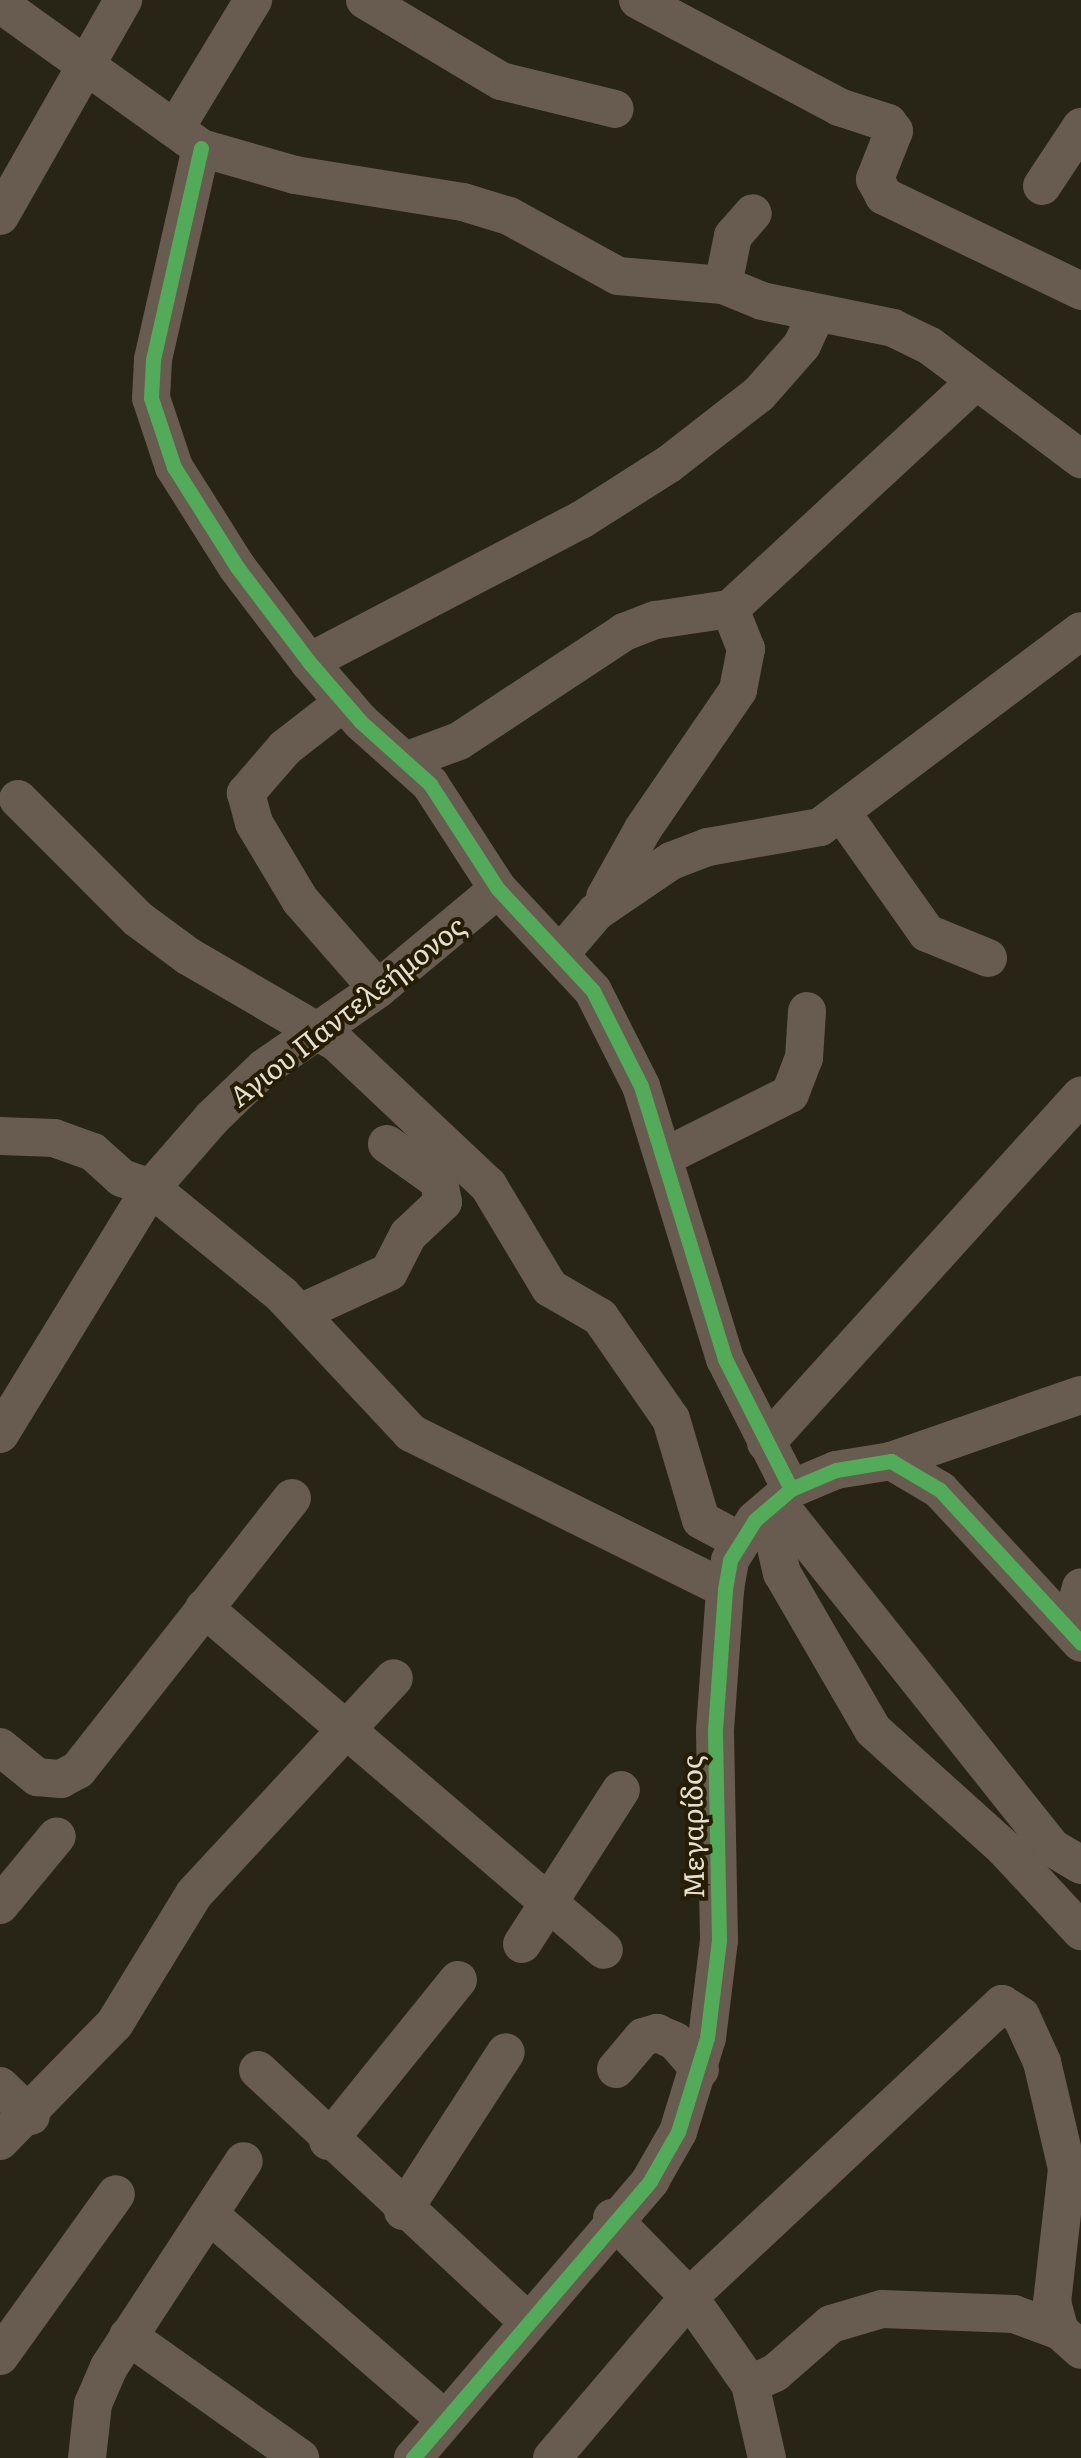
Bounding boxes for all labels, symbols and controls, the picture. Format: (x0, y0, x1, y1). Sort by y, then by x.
street label: Αγιου Παντελεήμονος (222, 908, 470, 1112)
street label: Μεγαρίδος (673, 1755, 709, 1899)

